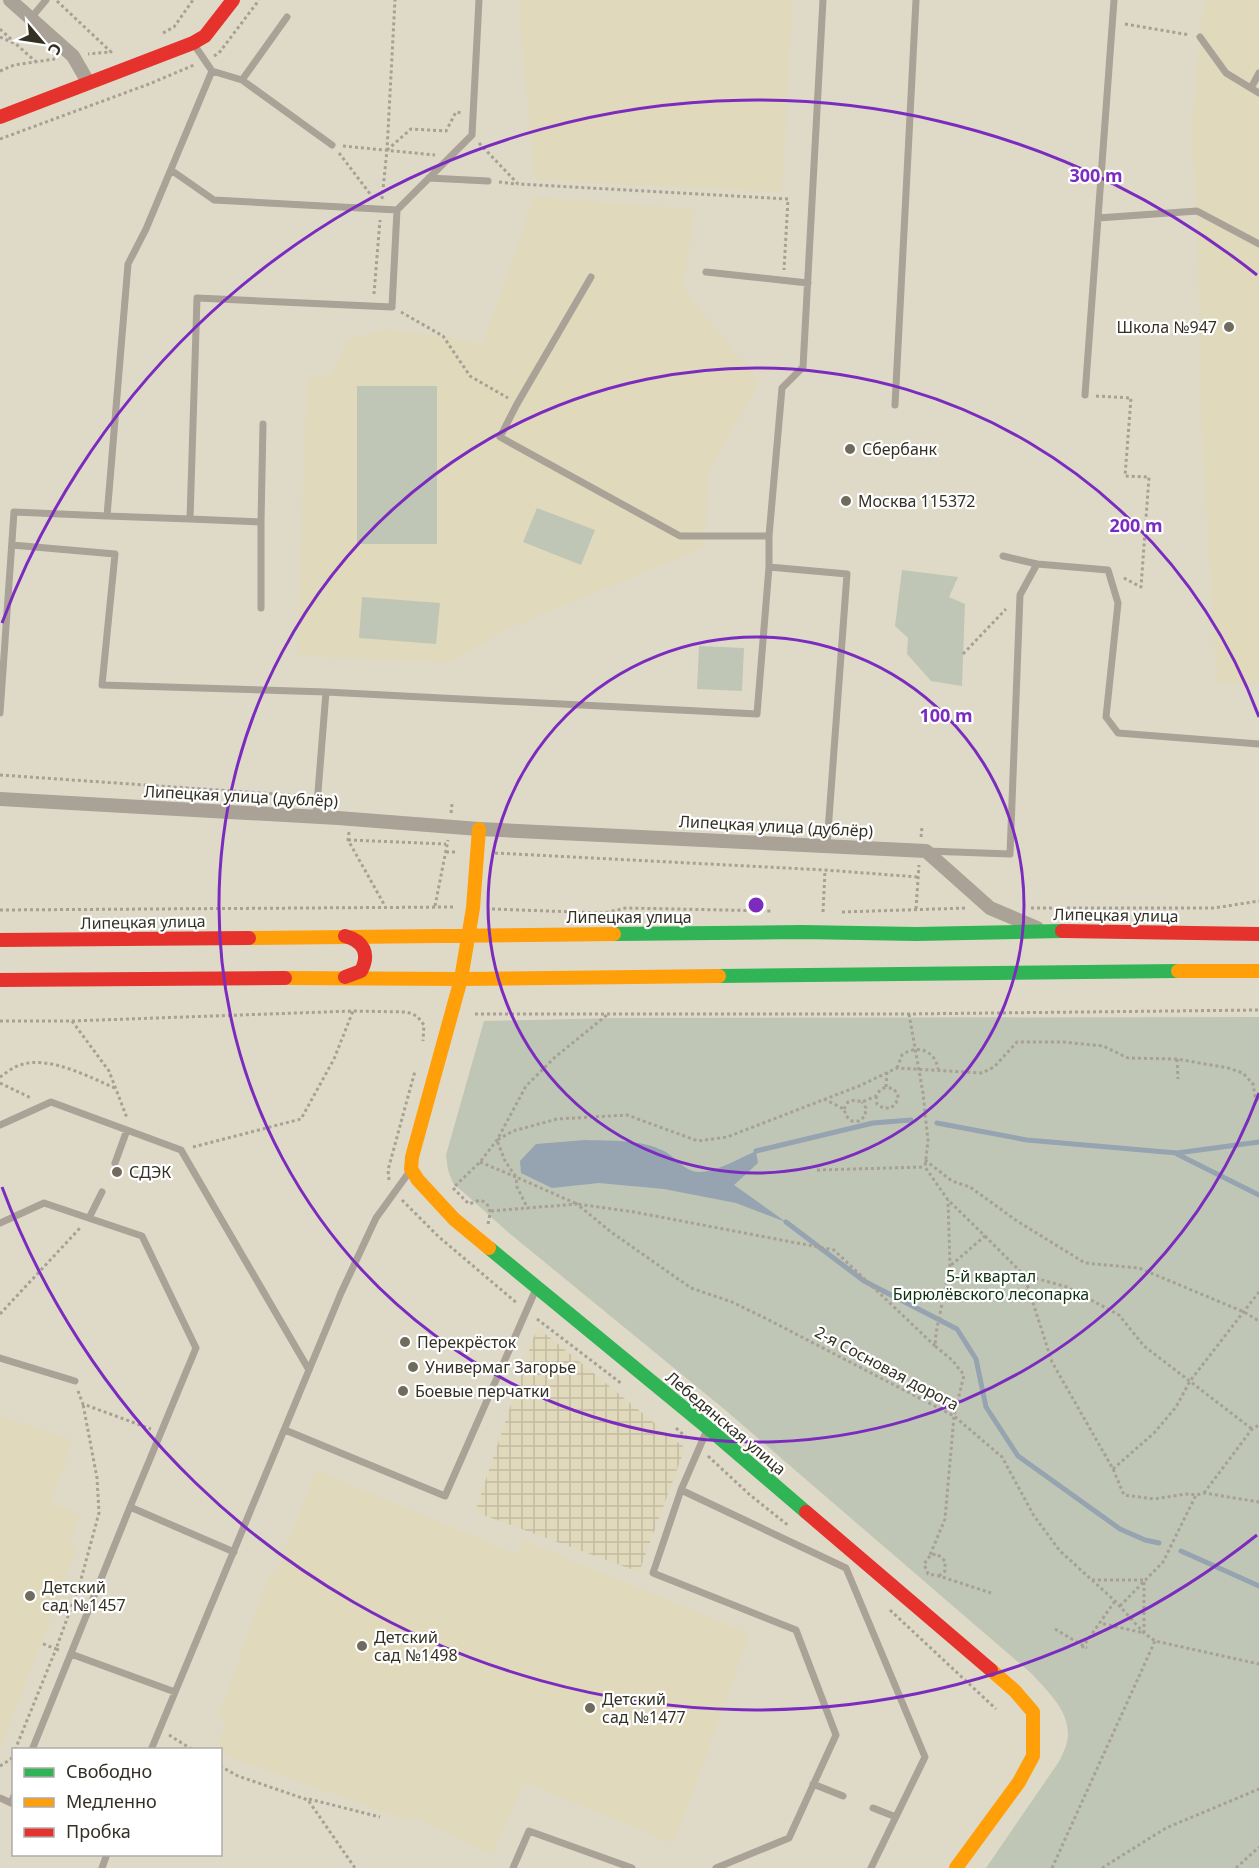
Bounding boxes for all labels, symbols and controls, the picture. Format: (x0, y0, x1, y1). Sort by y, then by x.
north arrow (12, 12, 72, 72)
text: С (43, 39, 67, 59)
text: 300 m (1069, 163, 1123, 187)
place label: Школа №947 (1117, 316, 1217, 338)
marker: Школа №947 (1222, 320, 1236, 334)
place label: Сбербанк (862, 438, 938, 460)
marker: Сбербанк (843, 442, 857, 456)
place label: Москва 115372 (858, 490, 975, 512)
marker: Москва 115372 (839, 494, 853, 508)
text: 200 m (1109, 513, 1163, 537)
text: 100 m (919, 703, 973, 727)
street label: Липецкая улица (дублёр) (143, 780, 339, 812)
street label: Липецкая улица (дублёр) (678, 810, 874, 842)
centre of rings (746, 895, 766, 915)
street label: Липецкая улица (1053, 903, 1179, 927)
street label: Липецкая улица (566, 906, 692, 928)
street label: Липецкая улица (80, 910, 206, 934)
place label: СДЭК (129, 1161, 171, 1183)
marker: СДЭК (110, 1165, 124, 1179)
park label: 5-й квартал Бирюлёвского лесопарка (893, 1265, 1089, 1305)
street label: 2-я Сосновая дорога (811, 1321, 963, 1415)
place label: Перекрёсток (417, 1331, 517, 1353)
marker: Перекрёсток (398, 1335, 412, 1349)
place label: Универмаг Загорье (425, 1356, 576, 1378)
marker: Универмаг Загорье (406, 1360, 420, 1374)
street label: Лебедянская улица (661, 1366, 791, 1480)
place label: Боевые перчатки (415, 1380, 549, 1402)
marker: Боевые перчатки (396, 1384, 410, 1398)
place label: Детский сад №1457 (42, 1576, 126, 1616)
marker: Детский сад №1457 (23, 1589, 37, 1603)
place label: Детский сад №1498 (374, 1626, 458, 1666)
marker: Детский сад №1498 (355, 1639, 369, 1653)
place label: Детский сад №1477 (602, 1688, 686, 1728)
marker: Детский сад №1477 (583, 1701, 597, 1715)
legend (12, 1748, 222, 1856)
text: Свободно (66, 1759, 152, 1783)
text: Медленно (66, 1789, 157, 1813)
text: Пробка (66, 1819, 131, 1843)

